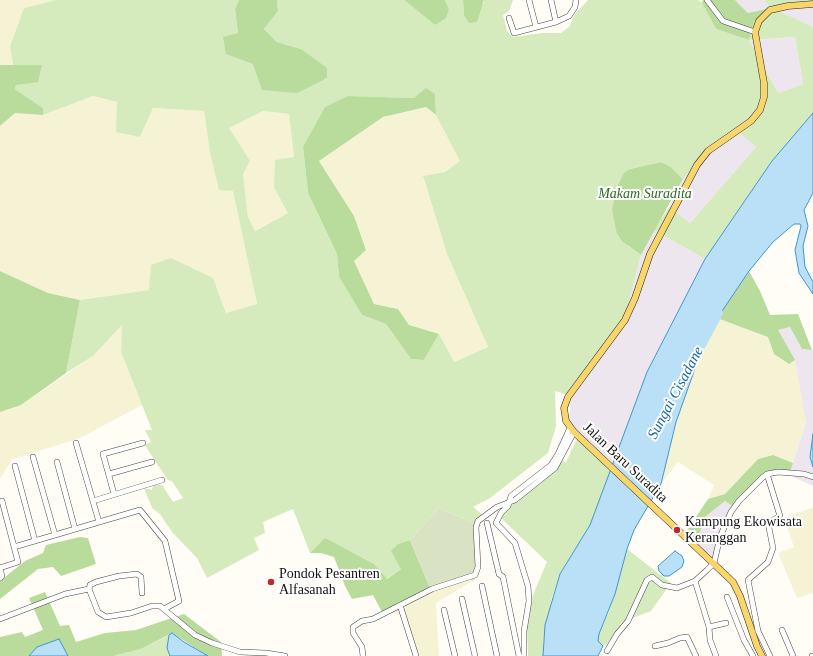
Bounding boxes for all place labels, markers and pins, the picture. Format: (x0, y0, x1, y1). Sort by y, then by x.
place label: Kampung Ekowisata Keranggan (685, 514, 802, 546)
marker: Kampung Ekowisata Keranggan (672, 525, 682, 535)
place label: Pondok Pesantren Alfasanah (279, 566, 380, 598)
marker: Pondok Pesantren Alfasanah (266, 577, 276, 587)

